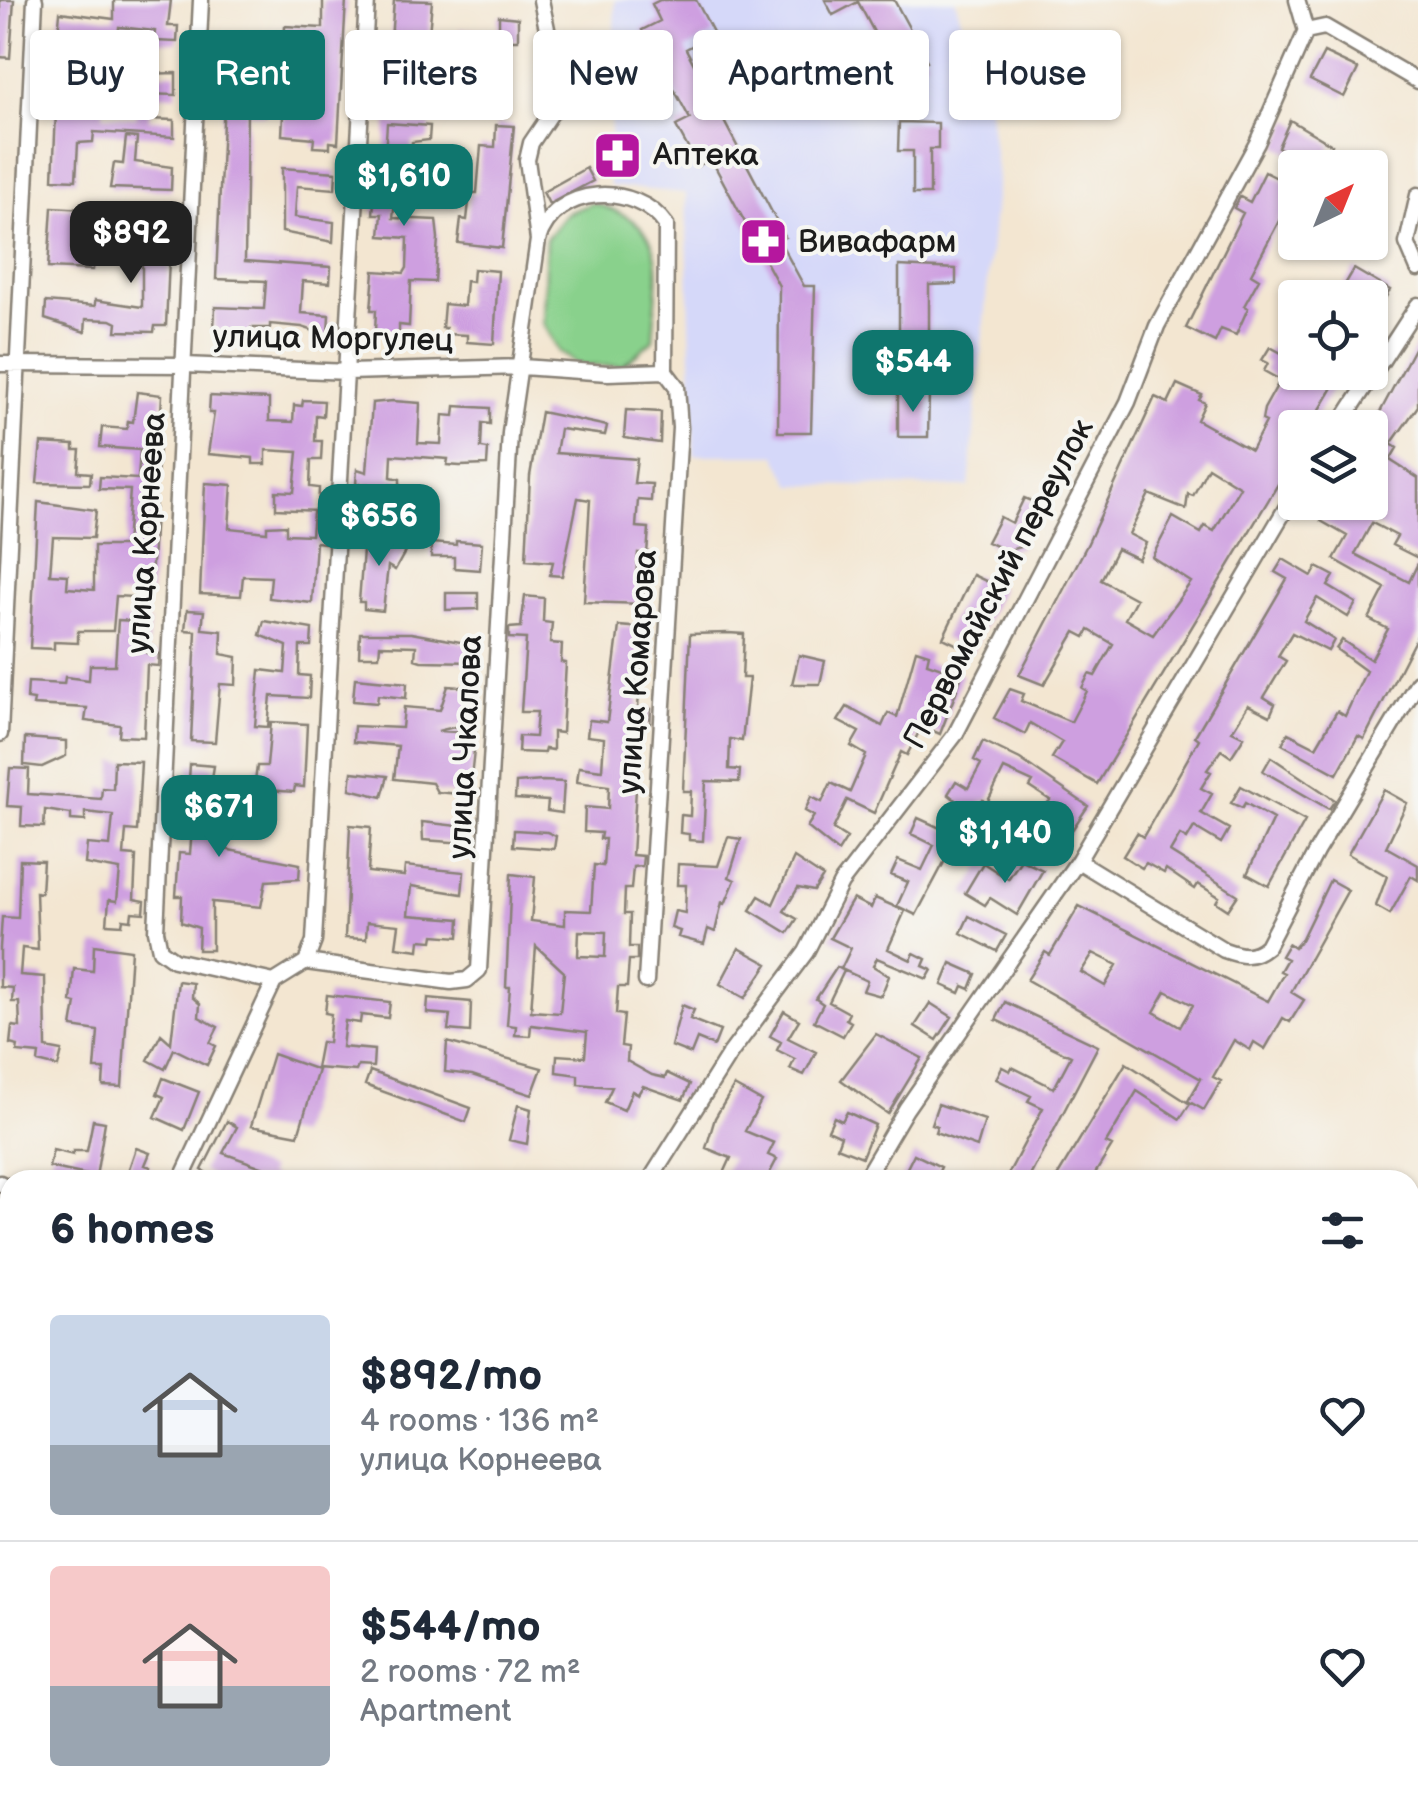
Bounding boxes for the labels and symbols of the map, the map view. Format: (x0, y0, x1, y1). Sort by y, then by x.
pharmacy icon: Аптека (592, 129, 644, 181)
place label: Аптека (652, 136, 759, 175)
pin: $1,610 (323, 144, 485, 229)
north arrow (1278, 150, 1388, 260)
pin: $892 (72, 201, 190, 286)
pharmacy icon: Вивафарм (737, 216, 789, 268)
place label: Вивафарм (798, 223, 957, 262)
street label: улица Моргулец (212, 317, 454, 361)
pin: $544 (854, 330, 972, 415)
street label: улица Корнеева (119, 411, 175, 655)
street label: Первомайский переулок (895, 412, 1103, 756)
pin: $656 (320, 484, 438, 569)
street label: улица Комарова (610, 548, 666, 796)
street label: улица Чкалова (441, 634, 491, 860)
pin: $671 (160, 775, 278, 860)
pin: $1,140 (924, 801, 1086, 886)

